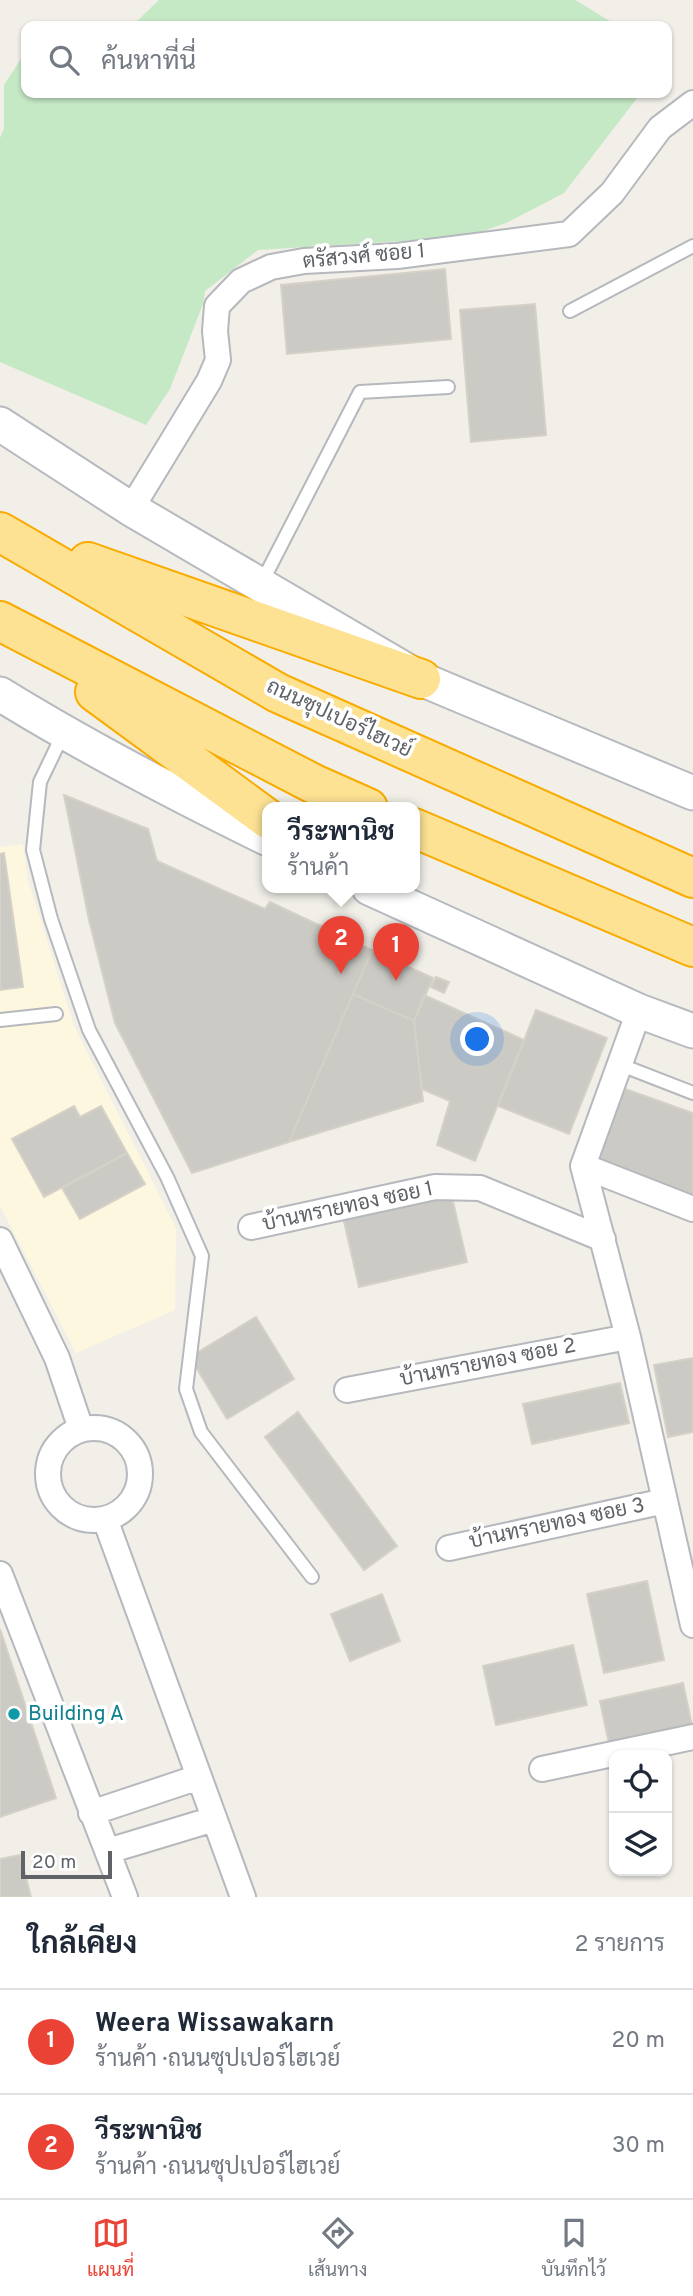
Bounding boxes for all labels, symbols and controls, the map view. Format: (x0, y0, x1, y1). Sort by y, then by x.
search box (21, 21, 672, 98)
icon: search (45, 41, 83, 79)
text: ค้นหาที่นี่ (101, 46, 196, 79)
street label: ตรัสวงศ์ ซอย 1 (301, 236, 426, 276)
street label: ถนนซุปเปอร์ไฮเวย์ (262, 672, 417, 765)
popup (262, 802, 420, 893)
text: วีระพานิช (287, 817, 395, 850)
text: ร้านค้า (287, 855, 349, 884)
pin: 2 (318, 916, 364, 974)
pin: 1 (373, 923, 419, 981)
your location (460, 1022, 494, 1056)
street label: บ้านทรายทอง ซอย 1 (260, 1176, 436, 1238)
street label: บ้านทรายทอง ซอย 2 (398, 1333, 578, 1393)
street label: บ้านทรายทอง ซอย 3 (467, 1492, 647, 1556)
place label: Building A (28, 1701, 124, 1728)
marker: Building A (6, 1706, 22, 1722)
map controls (609, 1750, 672, 1876)
button: locate (609, 1750, 672, 1813)
button: layers (609, 1813, 672, 1876)
scale bar (21, 1848, 112, 1880)
text: 20 m (32, 1851, 76, 1875)
text: ใกล้เคียง (28, 1927, 137, 1964)
text: 2 รายการ (575, 1931, 665, 1960)
text: Weera Wissawakarn (95, 2008, 334, 2041)
text: 1 (46, 2027, 56, 2056)
text: 20 m (611, 2027, 665, 2056)
text: ร้านค้า · ถนนซุปเปอร์ไฮเวย์ (95, 2046, 341, 2075)
text: วีระพานิช (95, 2116, 202, 2149)
text: 2 (44, 2132, 58, 2161)
text: 30 m (612, 2132, 665, 2161)
text: ร้านค้า · ถนนซุปเปอร์ไฮเวย์ (95, 2154, 341, 2183)
tab: แผนที่ (87, 2214, 134, 2283)
tab: เส้นทาง (308, 2214, 367, 2283)
tab: บันทึกไว้ (541, 2214, 606, 2283)

